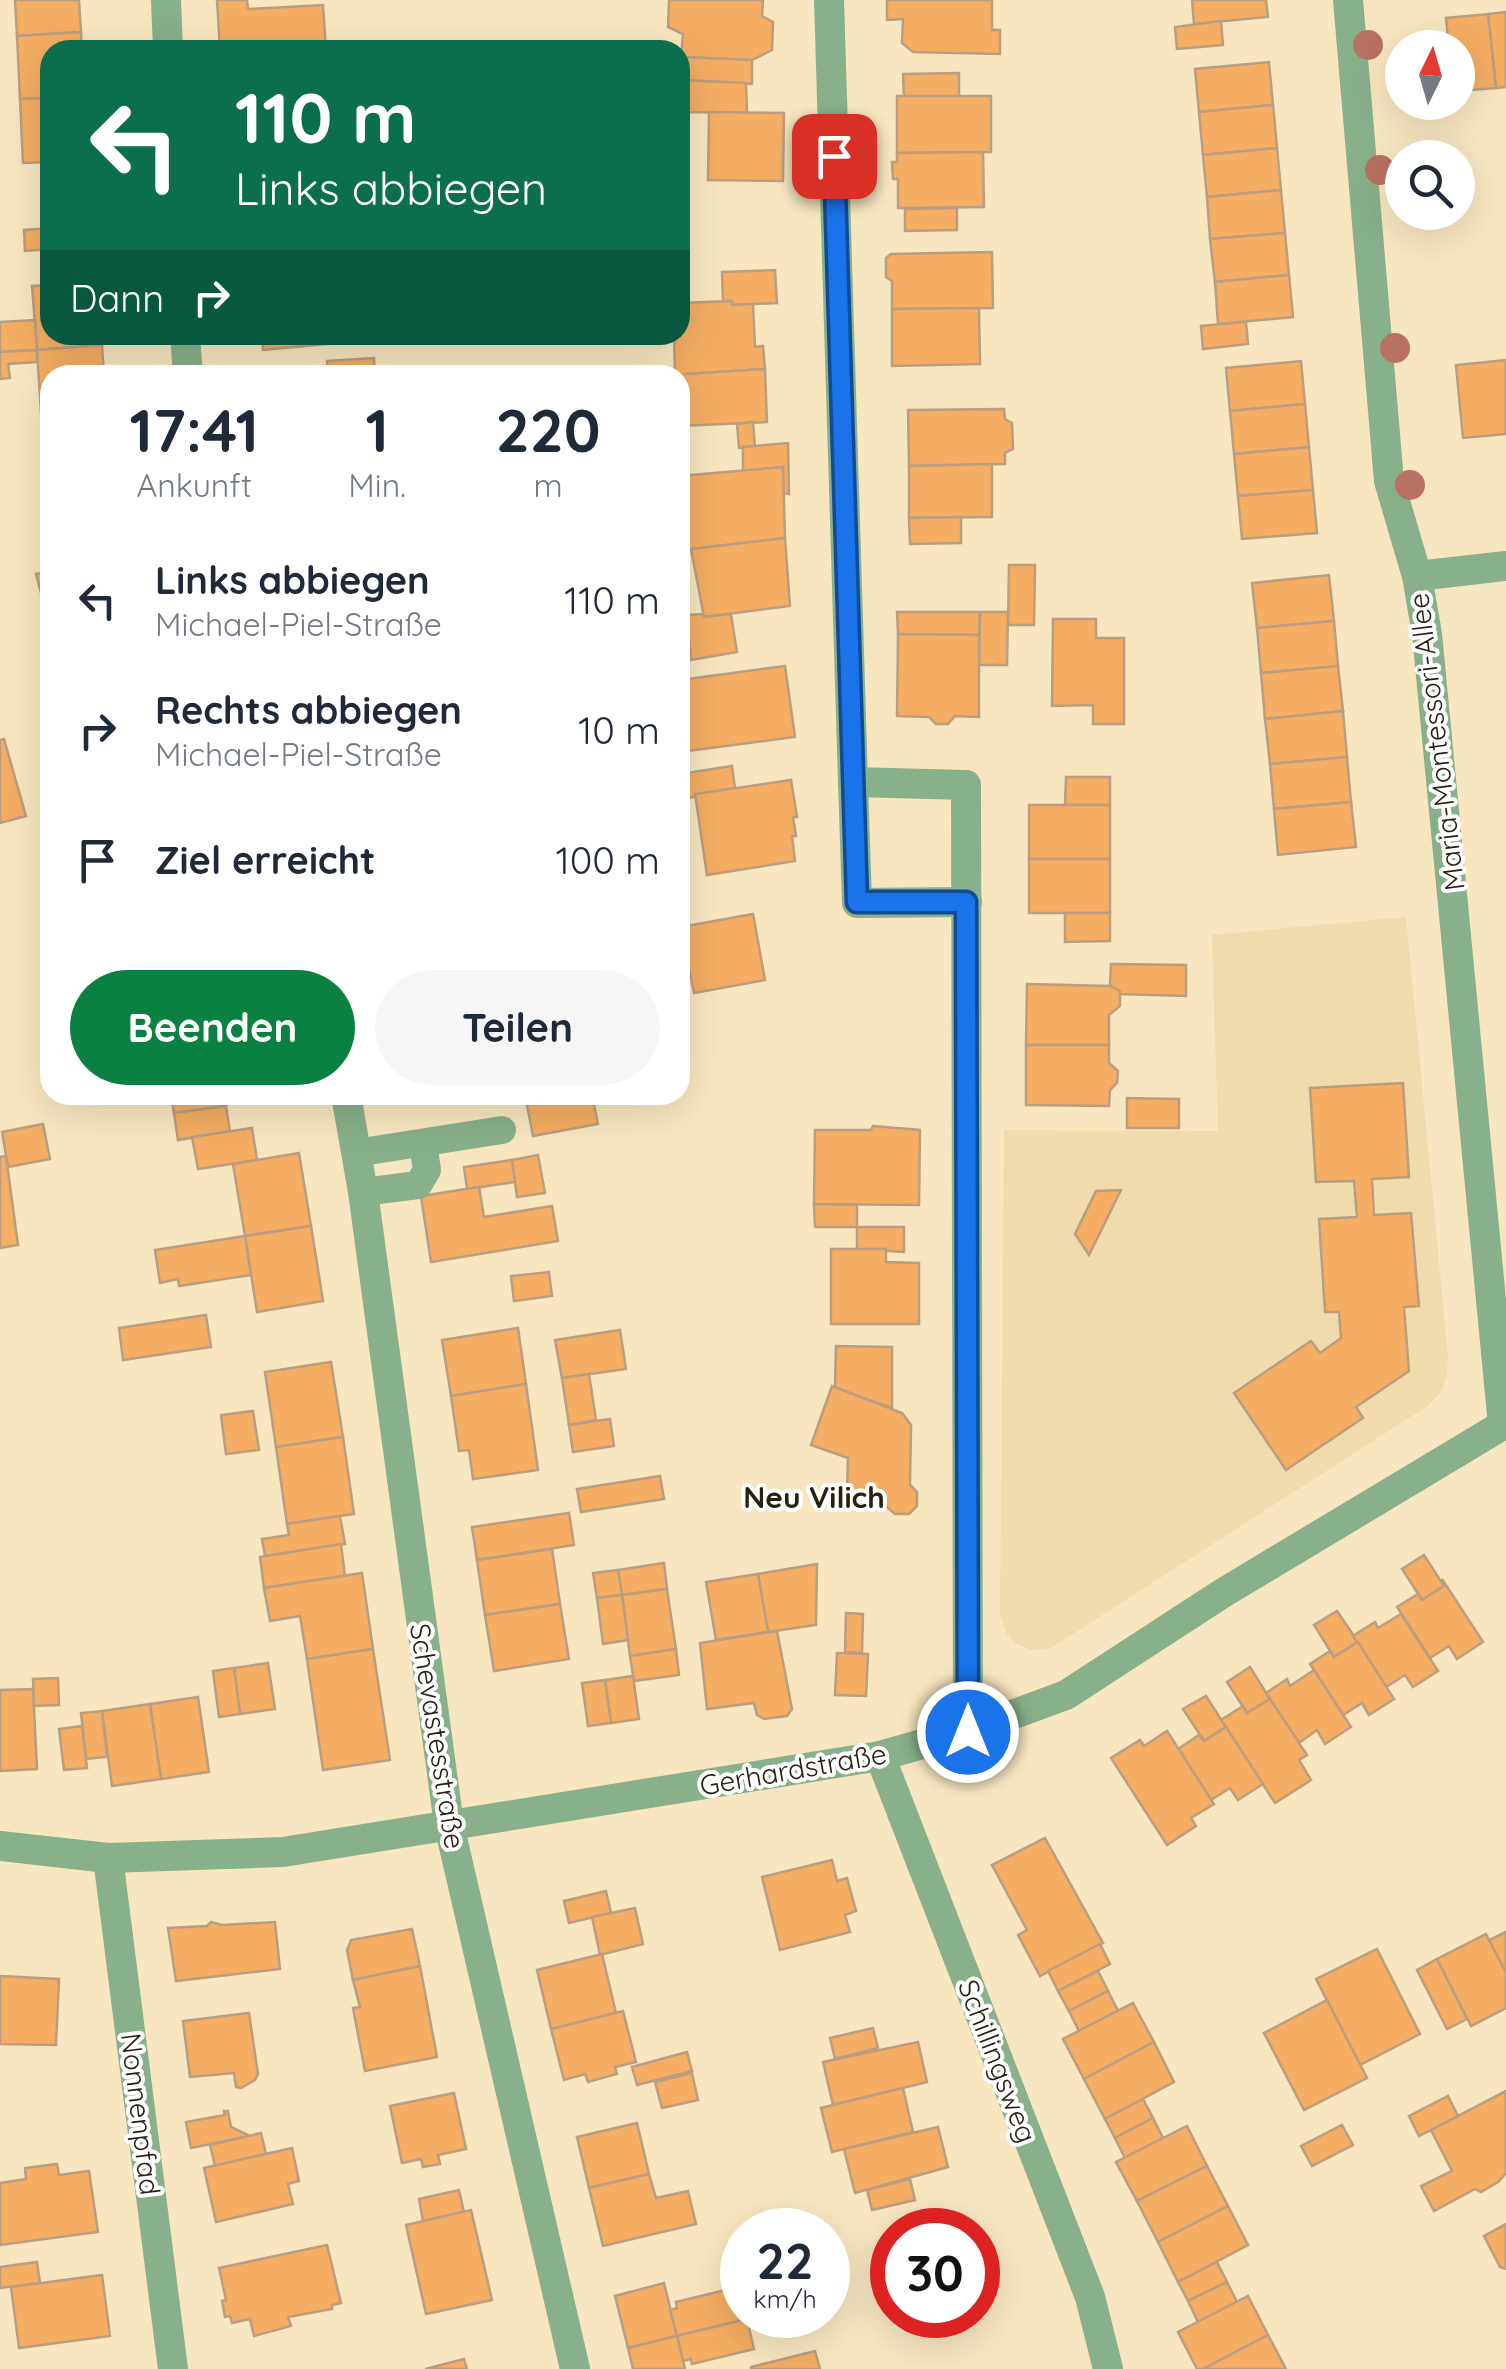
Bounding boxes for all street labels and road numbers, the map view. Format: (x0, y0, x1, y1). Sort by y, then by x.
street label: Maria-Montessori-Allee (1400, 591, 1472, 893)
street label: Schevastesstraße (403, 1621, 473, 1851)
street label: Gerhardstraße (697, 1735, 889, 1803)
street label: Schillingsweg (951, 1975, 1045, 2147)
street label: Nonnenpfad (114, 2031, 168, 2197)

